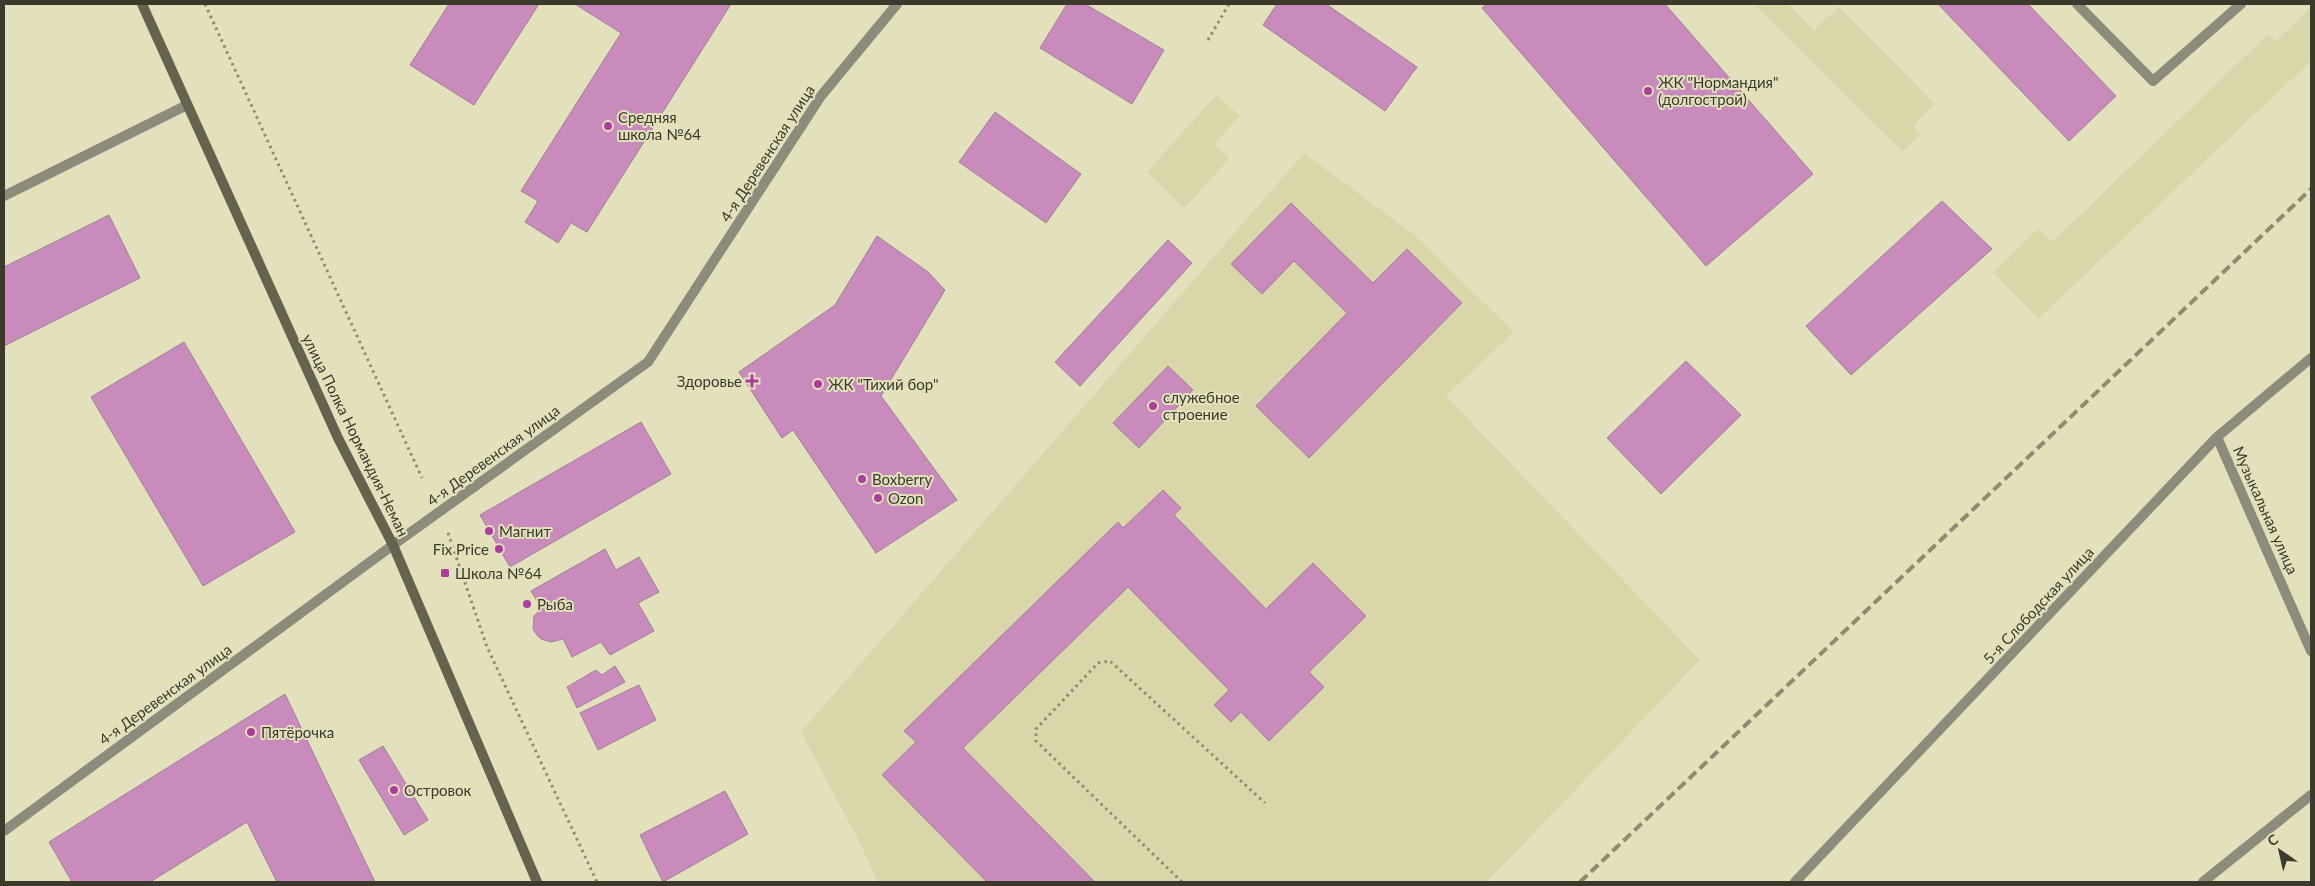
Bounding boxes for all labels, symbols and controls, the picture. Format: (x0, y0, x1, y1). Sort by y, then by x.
place label: ЖК "Нормандия" (долгострой) (1658, 73, 1779, 108)
street label: 4-я Деревенская улица (716, 81, 818, 225)
marker: ЖК "Нормандия" (долгострой) (1642, 85, 1654, 97)
place label: Средняя школа №64 (618, 108, 701, 143)
marker: Средняя школа №64 (602, 120, 614, 132)
street label: улица Полка Нормандия-Неман (299, 331, 413, 539)
place label: Здоровье (677, 372, 742, 390)
marker: Здоровье (746, 375, 758, 387)
place label: ЖК "Тихий бор" (828, 375, 938, 393)
marker: ЖК "Тихий бор" (812, 378, 824, 390)
place label: служебное строение (1163, 388, 1240, 423)
marker: служебное строение (1147, 400, 1159, 412)
street label: 4-я Деревенская улица (423, 401, 563, 509)
street label: Музыкальная улица (2230, 443, 2302, 577)
place label: Boxberry (872, 470, 932, 488)
marker: Boxberry (856, 473, 868, 485)
place label: Ozon (888, 489, 923, 507)
marker: Ozon (872, 492, 884, 504)
place label: Магнит (499, 522, 551, 540)
marker: Магнит (483, 525, 495, 537)
place label: Fix Price (433, 540, 489, 558)
marker: Fix Price (493, 543, 505, 555)
street label: 5-я Слободская улица (1979, 543, 2097, 667)
place label: Школа №64 (455, 564, 542, 582)
marker: Школа №64 (439, 567, 451, 579)
place label: Рыба (537, 595, 573, 613)
marker: Рыба (521, 598, 533, 610)
street label: 4-я Деревенская улица (95, 640, 235, 748)
place label: Пятёрочка (261, 723, 334, 741)
marker: Пятёрочка (245, 726, 257, 738)
place label: Островок (404, 781, 472, 799)
marker: Островок (388, 784, 400, 796)
north arrow (2255, 826, 2305, 876)
text: С (2264, 830, 2282, 849)

